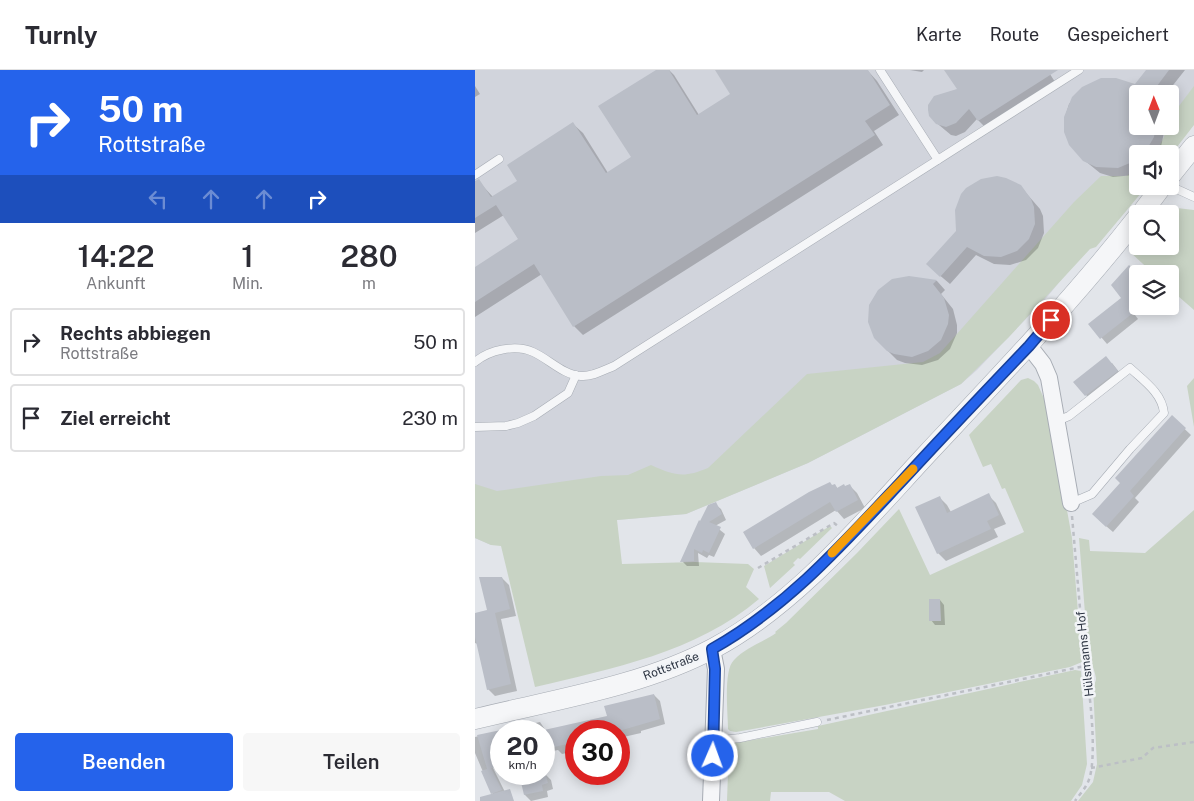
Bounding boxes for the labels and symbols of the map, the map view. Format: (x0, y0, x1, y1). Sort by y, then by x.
north arrow (1129, 85, 1179, 135)
pin (1030, 299, 1072, 341)
street label: Hülsmanns Hof (1074, 610, 1096, 697)
street label: Rottstraße (641, 649, 701, 683)
speed limit sign: 30 (565, 720, 630, 785)
position arrow (686, 729, 738, 781)

